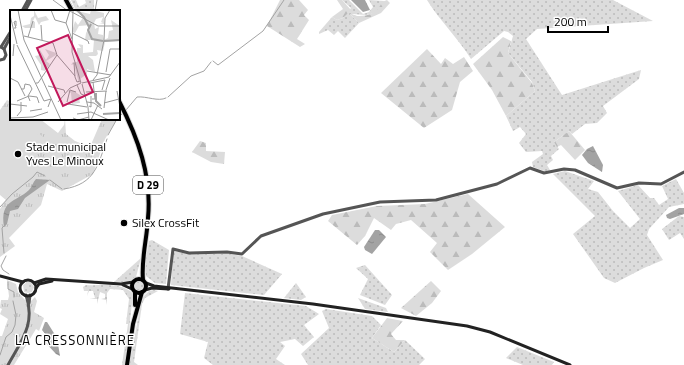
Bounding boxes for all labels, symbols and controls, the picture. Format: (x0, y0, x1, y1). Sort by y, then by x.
scale bar (548, 8, 608, 34)
inset map (10, 10, 120, 120)
text: 200 m (554, 12, 587, 31)
place label: Stade municipal Yves Le Minoux (26, 137, 106, 170)
marker: Stade municipal Yves Le Minoux (13, 149, 23, 159)
road number: D 29 (133, 176, 163, 194)
place label: Silex CrossFit (132, 213, 200, 232)
marker: Silex CrossFit (119, 218, 129, 228)
district label: LA CRESSONNIÈRE (15, 330, 135, 350)

